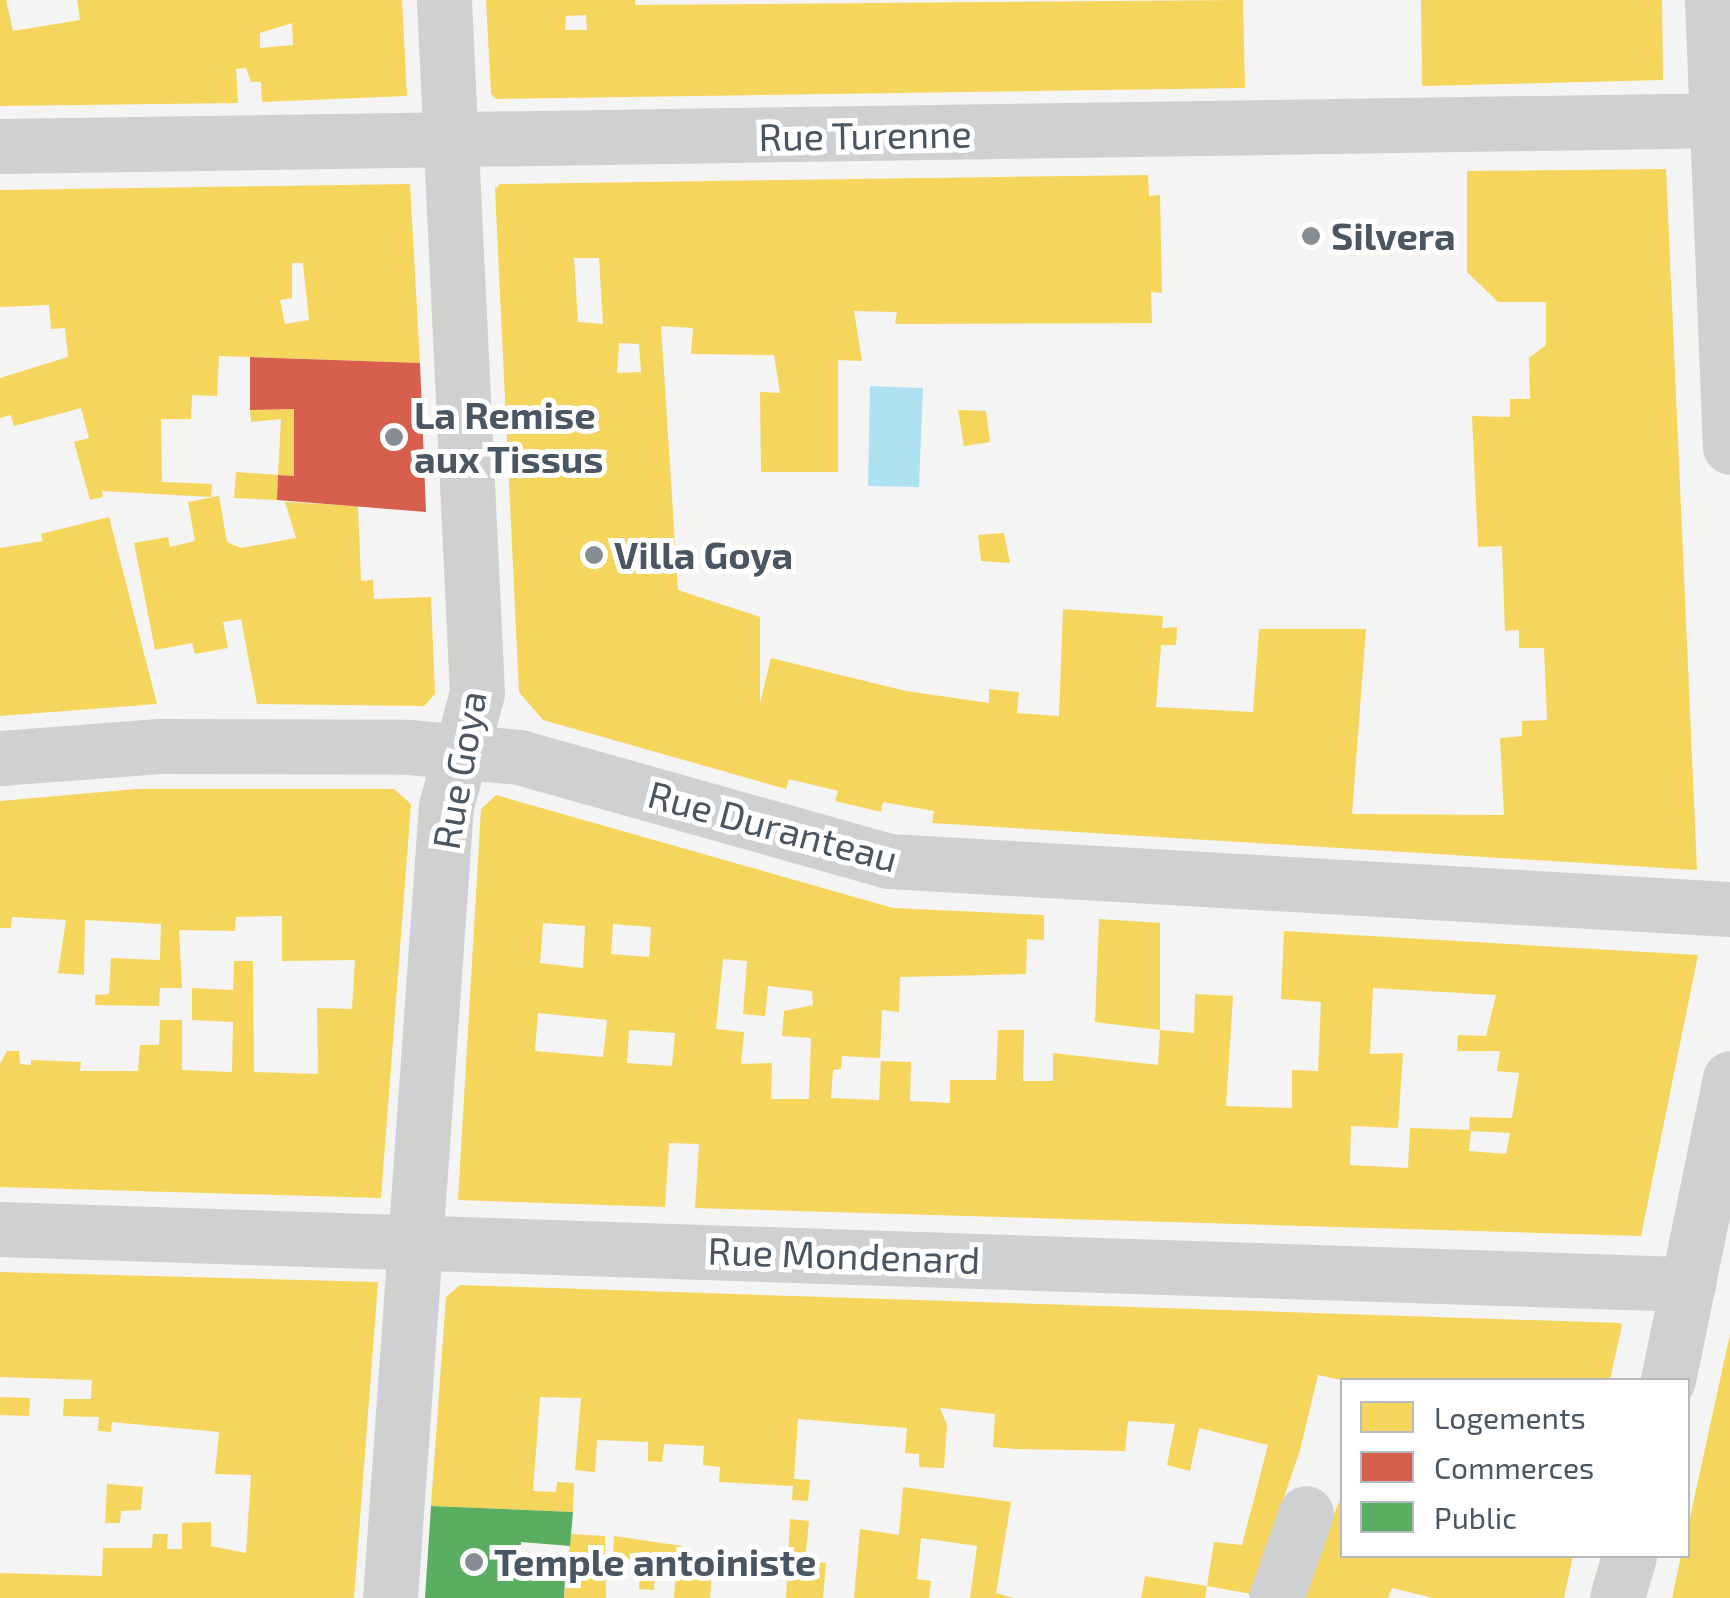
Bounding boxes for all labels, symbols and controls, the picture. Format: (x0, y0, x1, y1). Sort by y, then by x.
street label: Rue Turenne (758, 110, 972, 160)
place label: Silvera (1331, 213, 1456, 259)
marker: Silvera (1300, 225, 1322, 247)
place label: La Remise aux Tissus (414, 392, 604, 482)
marker: La Remise aux Tissus (383, 426, 405, 448)
place label: Villa Goya (614, 532, 793, 578)
marker: Villa Goya (583, 544, 605, 566)
street label: Rue Goya (423, 687, 495, 853)
street label: Rue Duranteau (643, 771, 903, 881)
street label: Rue Mondenard (707, 1227, 981, 1283)
legend (1340, 1378, 1690, 1558)
text: Logements (1434, 1399, 1586, 1435)
text: Commerces (1434, 1449, 1594, 1485)
text: Public (1434, 1499, 1517, 1535)
place label: Temple antoiniste (494, 1539, 816, 1585)
marker: Temple antoiniste (463, 1551, 485, 1573)

